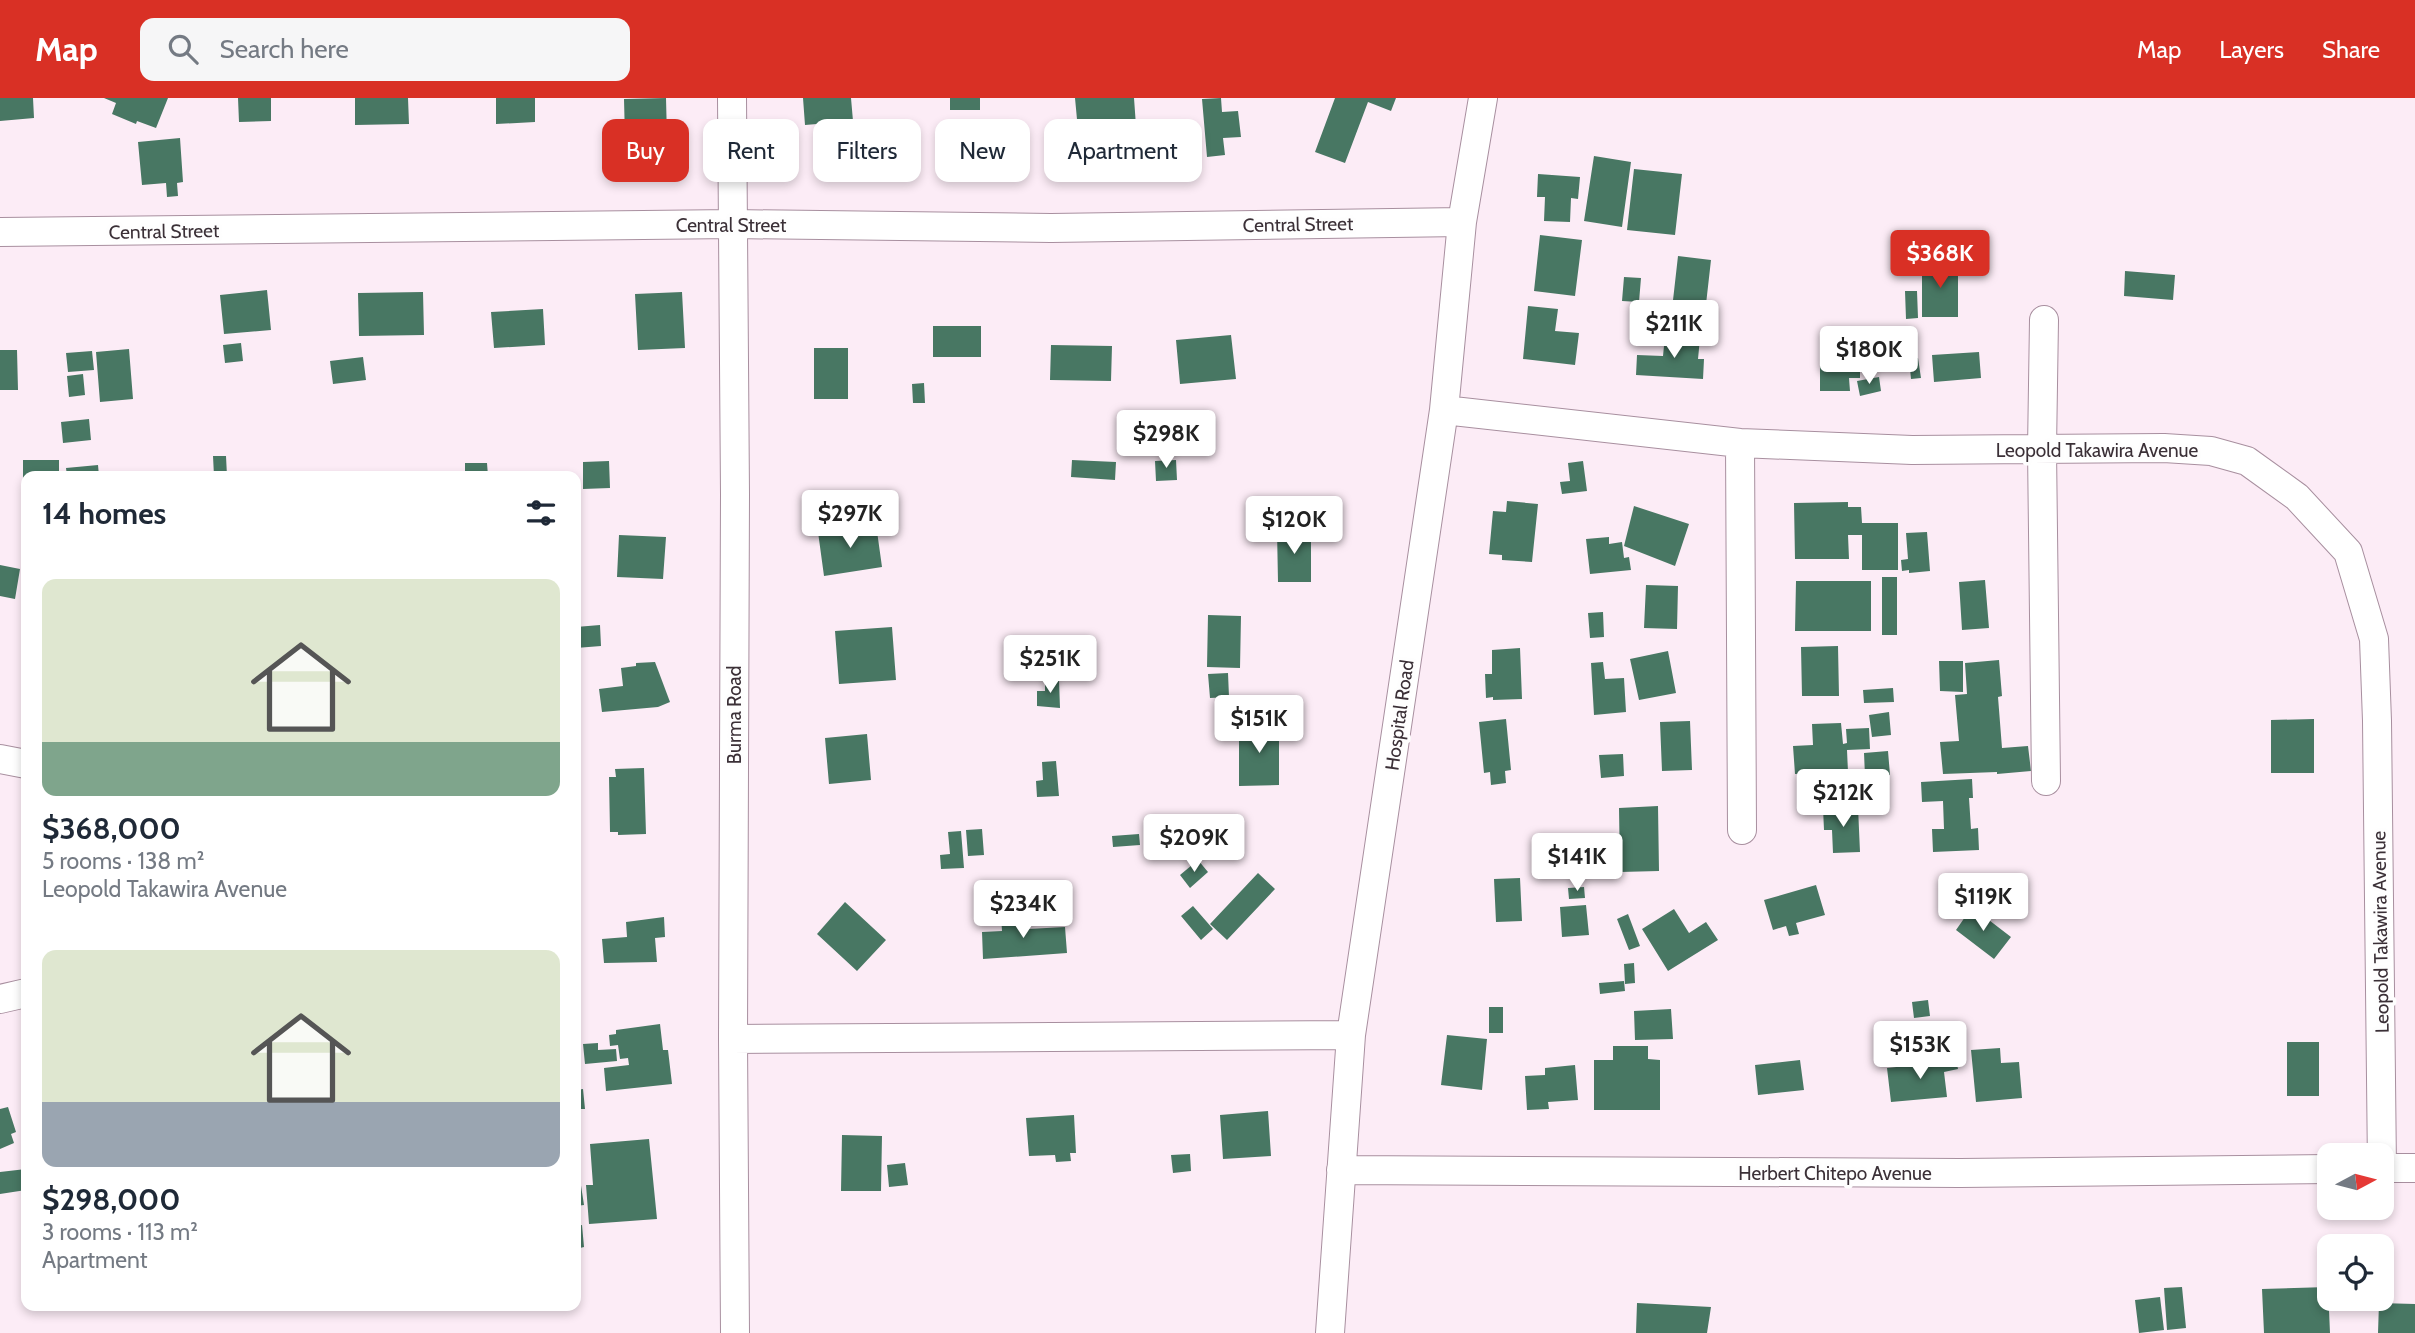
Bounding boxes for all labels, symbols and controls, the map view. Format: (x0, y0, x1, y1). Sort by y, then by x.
search box (140, 18, 630, 81)
text: Map (35, 29, 98, 69)
icon: search (164, 30, 202, 68)
text: Search here (220, 33, 349, 65)
text: Map (2137, 35, 2181, 64)
text: Layers (2219, 35, 2284, 64)
text: Share (2322, 35, 2380, 64)
chip: Buy (602, 119, 689, 182)
chip: Rent (703, 119, 799, 182)
chip: Filters (813, 119, 921, 182)
chip: New (935, 119, 1030, 182)
chip: Apartment (1044, 119, 1202, 182)
street label: Central Street (1243, 212, 1354, 237)
street label: Central Street (676, 214, 787, 237)
street label: Central Street (109, 219, 220, 244)
pin: $368K (1891, 230, 1989, 290)
text: $368K (1907, 239, 1973, 267)
pin: $211K (1625, 300, 1723, 360)
text: $211K (1646, 309, 1702, 337)
pin: $180K (1820, 327, 1918, 386)
text: $180K (1836, 335, 1902, 363)
pin: $298K (1117, 410, 1215, 470)
text: $298K (1133, 419, 1199, 447)
street label: Leopold Takawira Avenue (1996, 439, 2198, 462)
pin: $297K (801, 490, 899, 550)
icon: filters (522, 494, 560, 532)
text: 14 homes (42, 495, 166, 532)
pin: $120K (1245, 496, 1343, 556)
text: $297K (818, 499, 882, 527)
text: $120K (1262, 505, 1326, 533)
icon: home (238, 624, 364, 750)
pin: $251K (1001, 636, 1099, 695)
text: $251K (1020, 644, 1080, 672)
street label: Hospital Road (1380, 658, 1419, 772)
street label: Burma Road (723, 666, 746, 764)
pin: $151K (1210, 696, 1308, 755)
text: $151K (1230, 704, 1288, 732)
pin: $212K (1794, 770, 1892, 829)
text: $212K (1813, 778, 1873, 806)
text: $368,000 (42, 810, 181, 847)
pin: $209K (1145, 814, 1243, 874)
text: $209K (1159, 823, 1229, 851)
street label: Leopold Takawira Avenue (2367, 830, 2394, 1033)
pin: $141K (1528, 834, 1626, 893)
text: $141K (1548, 842, 1606, 870)
text: 5 rooms · 138 m² (42, 847, 204, 875)
pin: $119K (1934, 874, 2032, 933)
text: Leopold Takawira Avenue (42, 875, 287, 903)
pin: $234K (974, 880, 1072, 940)
text: $119K (1954, 882, 2012, 910)
text: $234K (990, 889, 1056, 917)
icon: home (238, 995, 364, 1121)
pin: $153K (1871, 1021, 1969, 1081)
text: $153K (1890, 1030, 1951, 1058)
north arrow (2317, 1143, 2394, 1220)
map controls (2317, 1143, 2394, 1311)
street label: Herbert Chitepo Avenue (1738, 1162, 1932, 1185)
text: $298,000 (42, 1181, 180, 1218)
text: 3 rooms · 113 m² (42, 1218, 198, 1246)
button: locate (2317, 1234, 2394, 1311)
text: Apartment (42, 1246, 147, 1274)

